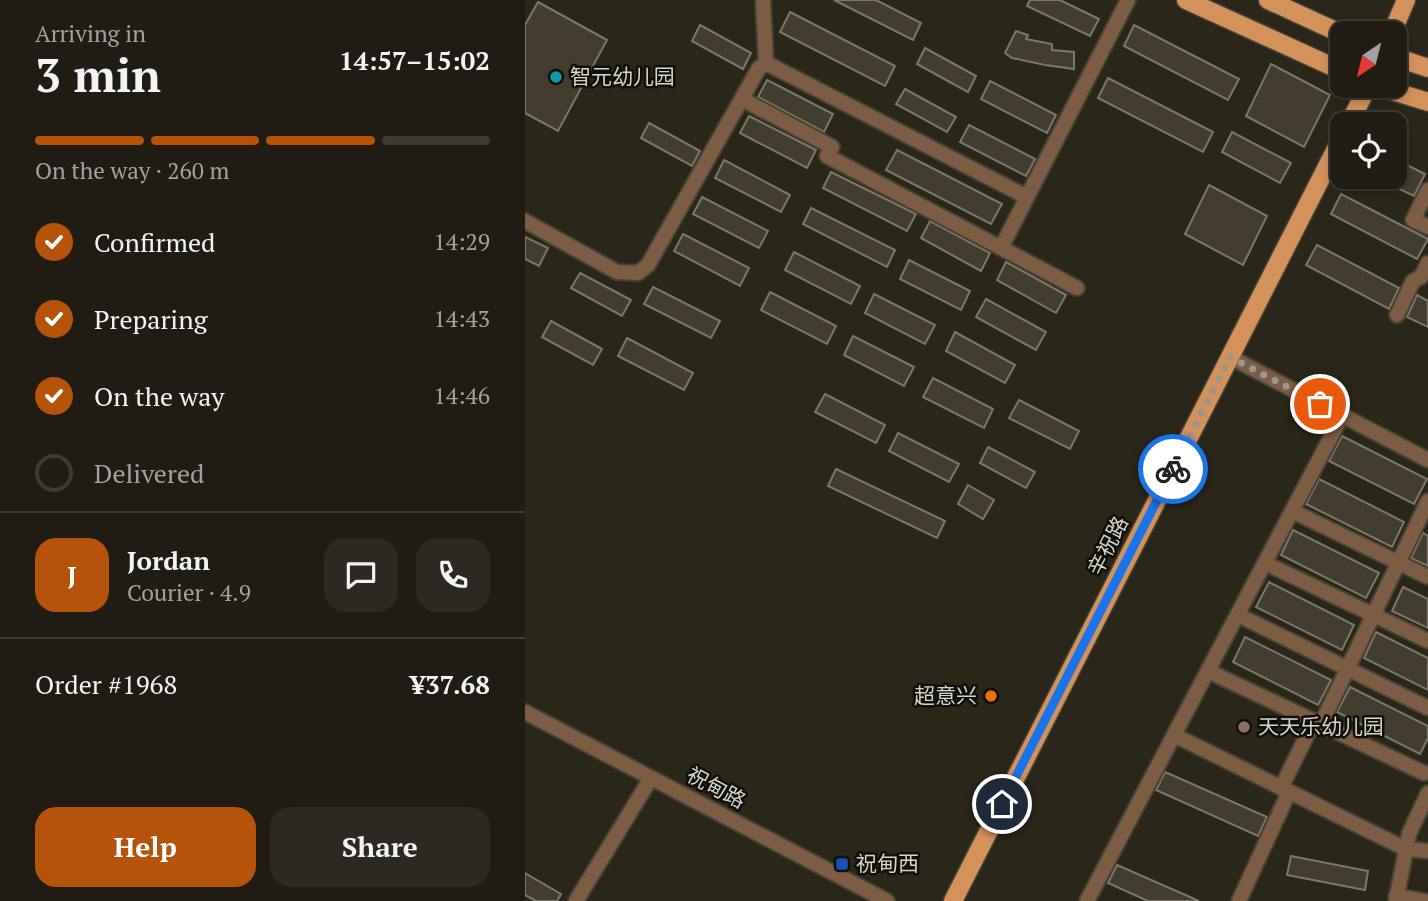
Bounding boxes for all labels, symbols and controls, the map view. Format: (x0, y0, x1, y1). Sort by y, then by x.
text: Arriving in (35, 18, 146, 49)
north arrow (1330, 21, 1407, 98)
map controls (1330, 21, 1407, 189)
text: 14:57–15:02 (339, 43, 490, 77)
text: 3 min (35, 44, 161, 105)
place label: 智元幼儿园 (570, 62, 675, 90)
marker: 智元幼儿园 (548, 69, 564, 85)
button: locate (1330, 112, 1407, 189)
text: On the way · 260 m (35, 155, 229, 186)
icon: check (35, 223, 73, 261)
text: Confirmed (94, 225, 215, 259)
text: 14:29 (433, 226, 490, 257)
icon: check (35, 300, 73, 338)
text: Preparing (94, 302, 207, 336)
text: 14:43 (433, 303, 490, 334)
pin (1290, 374, 1350, 434)
icon: check (35, 377, 73, 415)
text: On the way (94, 379, 225, 413)
text: 14:46 (433, 380, 490, 411)
icon: bag (1301, 385, 1339, 423)
courier (1138, 434, 1208, 504)
icon: bike (1154, 450, 1192, 488)
text: Delivered (94, 456, 204, 490)
street label: 辛祝路 (1080, 511, 1134, 580)
button: chat (324, 538, 398, 612)
button: phone (416, 538, 490, 612)
text: Jordan (127, 543, 210, 577)
text: J (67, 558, 77, 592)
text: Courier · 4.9 (127, 577, 251, 608)
text: Order #1968 (35, 667, 177, 701)
text: ¥37.68 (410, 667, 490, 701)
place label: 超意兴 (914, 681, 977, 709)
marker: 超意兴 (983, 688, 999, 704)
place label: 天天乐幼儿园 (1258, 712, 1384, 740)
marker: 天天乐幼儿园 (1236, 719, 1252, 735)
street label: 祝甸路 (682, 760, 751, 814)
pin (972, 774, 1032, 834)
icon: home (983, 785, 1021, 823)
button: Help (35, 807, 256, 887)
button: Share (270, 807, 490, 887)
place label: 祝甸西 (856, 849, 919, 877)
marker: 祝甸西 (834, 856, 850, 872)

